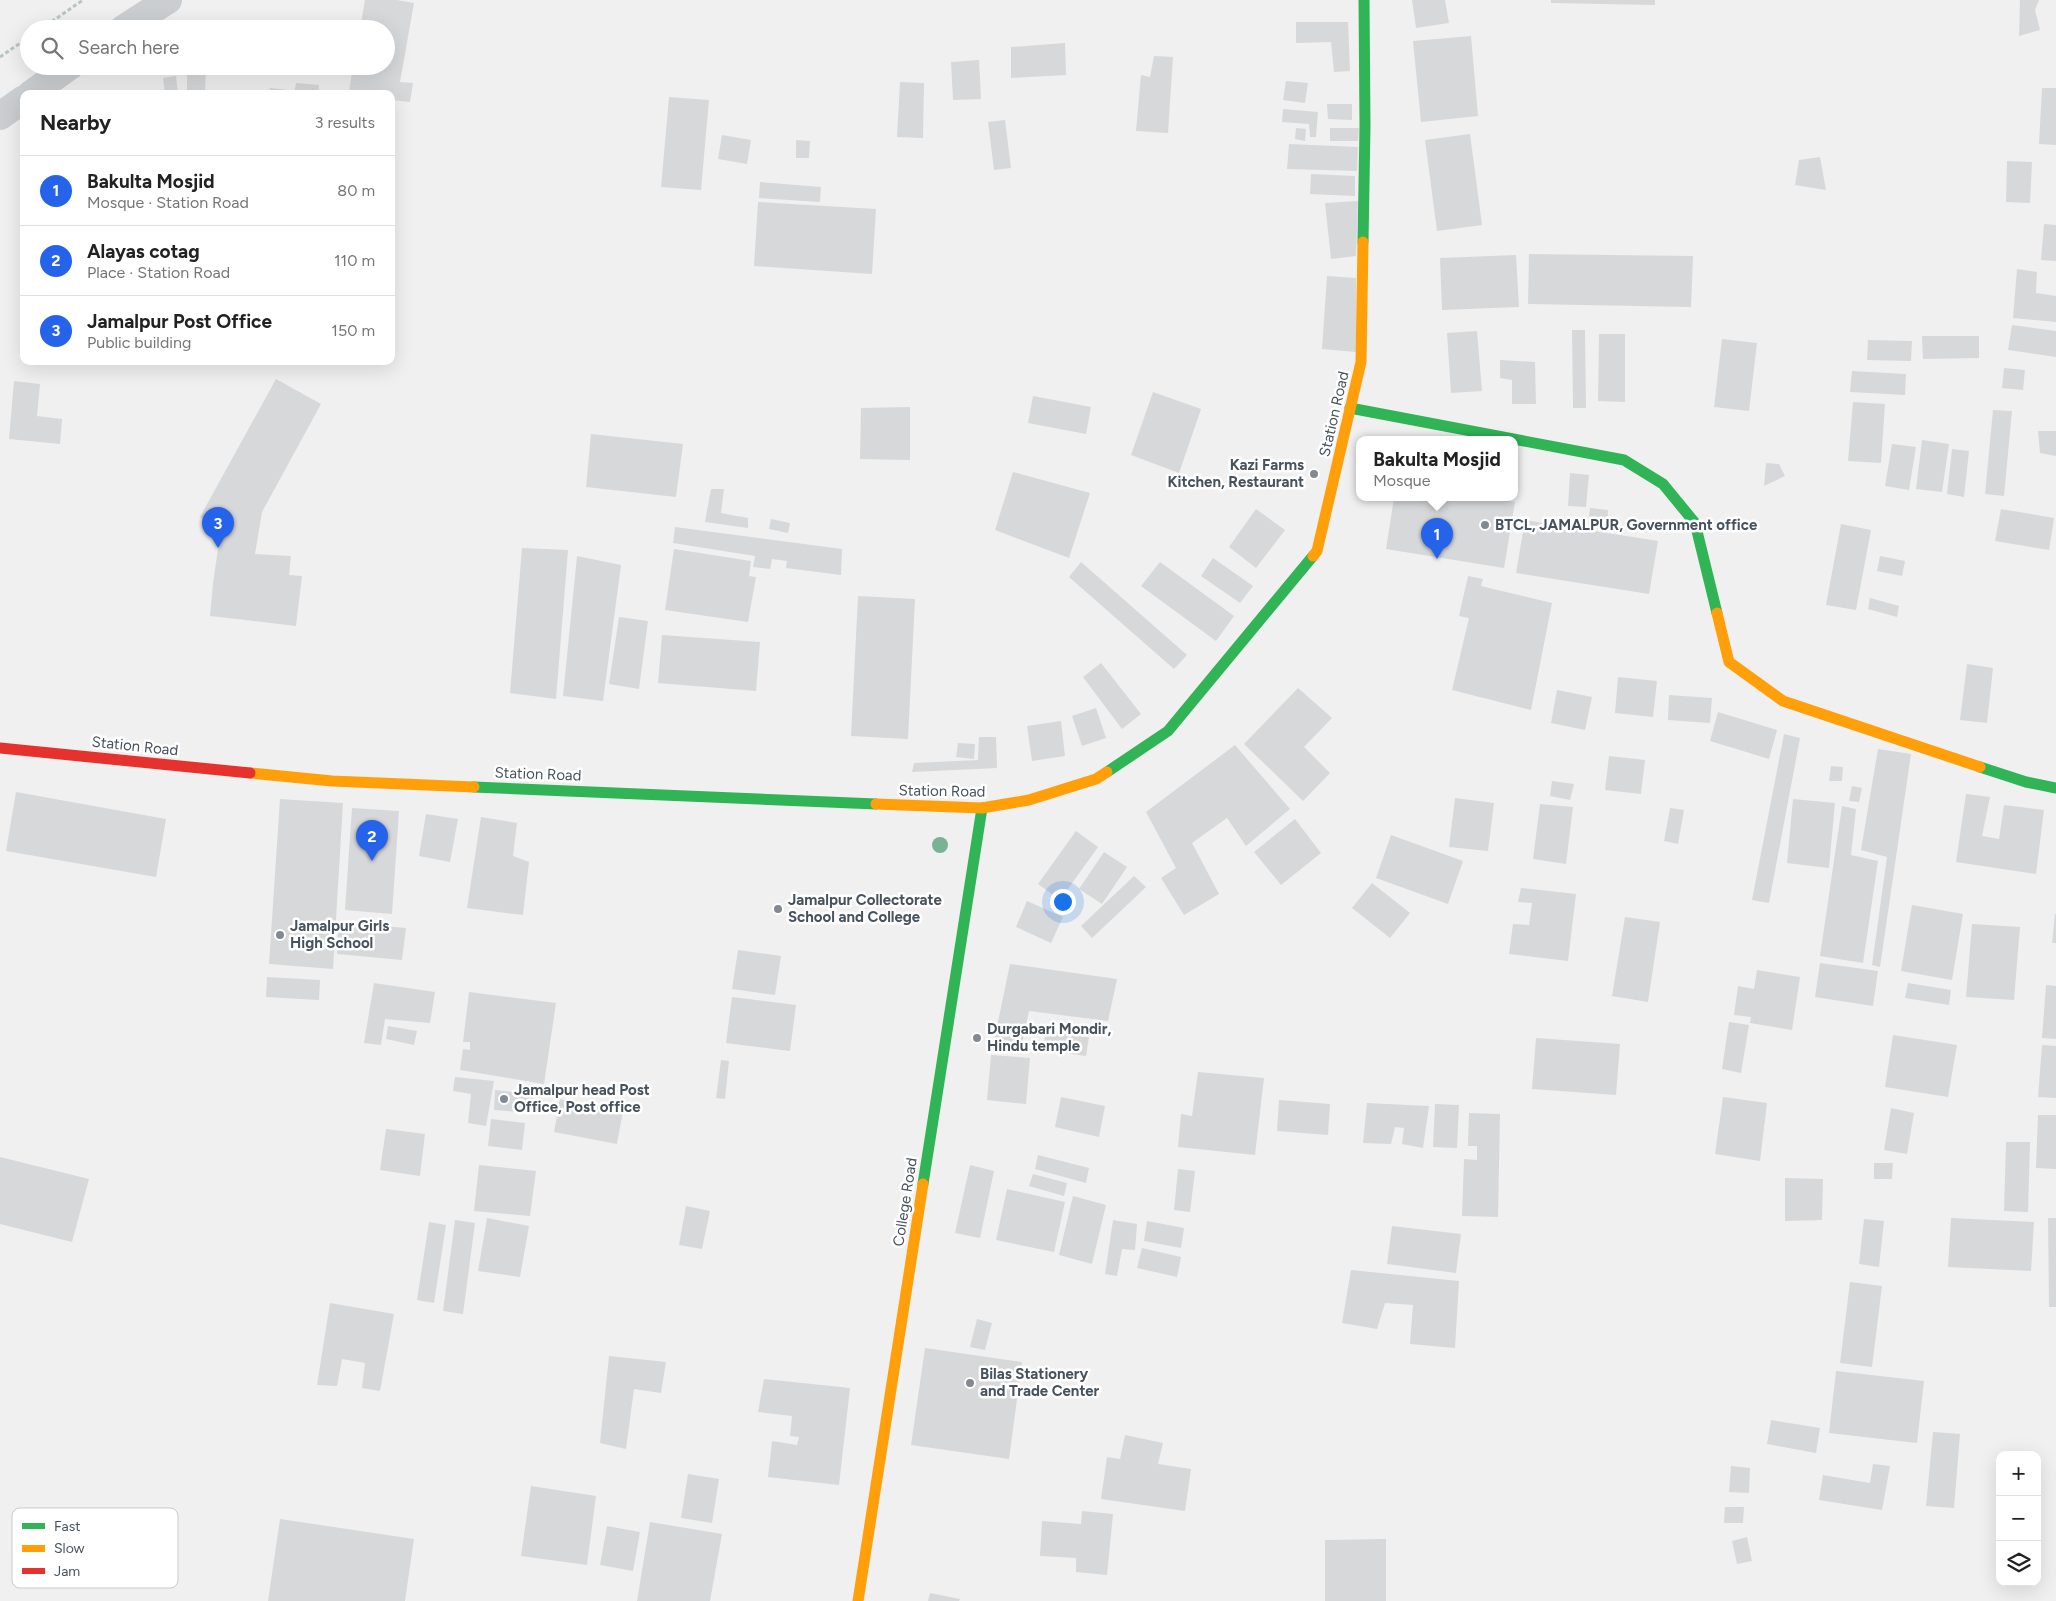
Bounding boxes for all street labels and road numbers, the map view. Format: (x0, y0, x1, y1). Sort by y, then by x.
street label: Station Road (1315, 370, 1353, 458)
street label: Station Road (91, 733, 179, 759)
street label: Station Road (494, 763, 582, 785)
street label: Station Road (898, 781, 986, 801)
street label: College Road (889, 1156, 921, 1248)

